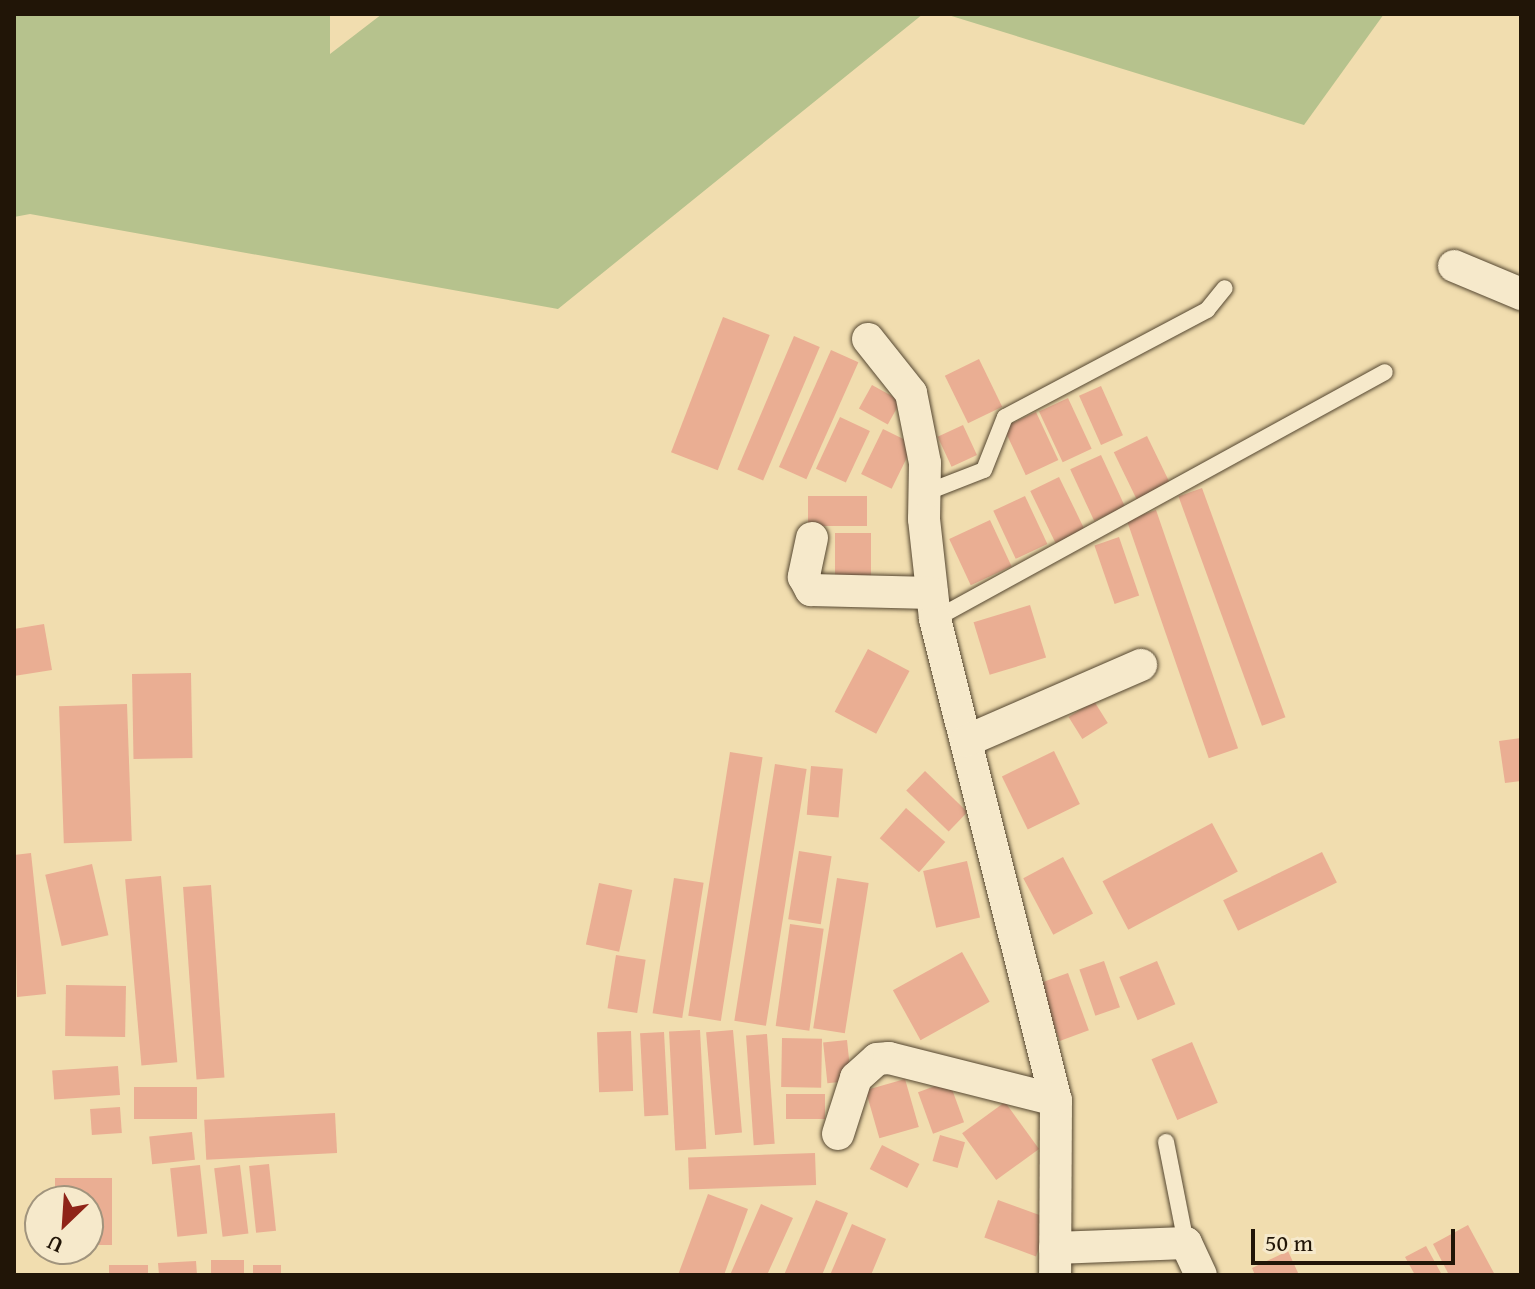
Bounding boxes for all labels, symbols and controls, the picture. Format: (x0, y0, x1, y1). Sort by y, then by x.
north arrow (24, 1185, 104, 1265)
scale bar (1255, 1213, 1459, 1263)
text: 50 m (1265, 1225, 1313, 1260)
text: U (41, 1227, 68, 1263)

